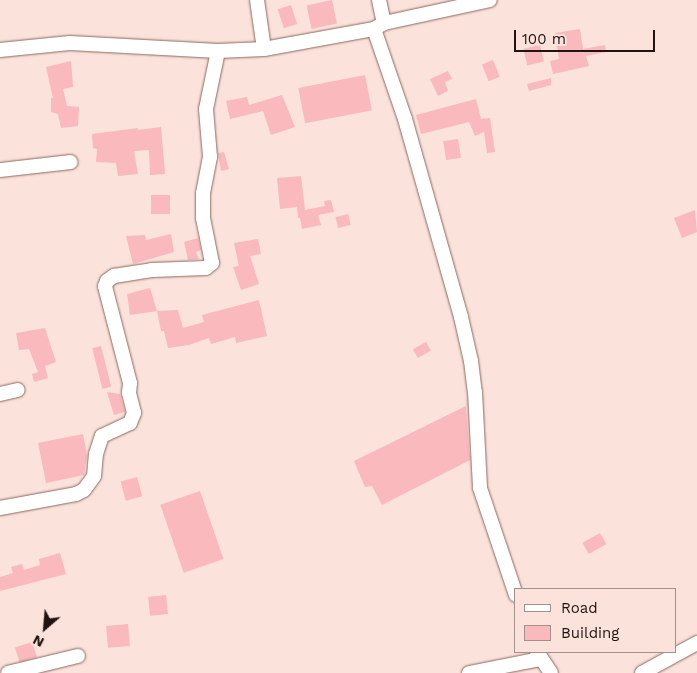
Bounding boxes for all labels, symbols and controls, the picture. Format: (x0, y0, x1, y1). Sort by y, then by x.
scale bar (517, 20, 658, 52)
text: 100 m (522, 30, 566, 48)
legend (514, 588, 677, 653)
text: Road (561, 599, 598, 617)
north arrow (20, 603, 70, 653)
text: Building (561, 624, 619, 642)
text: N (30, 632, 46, 651)

